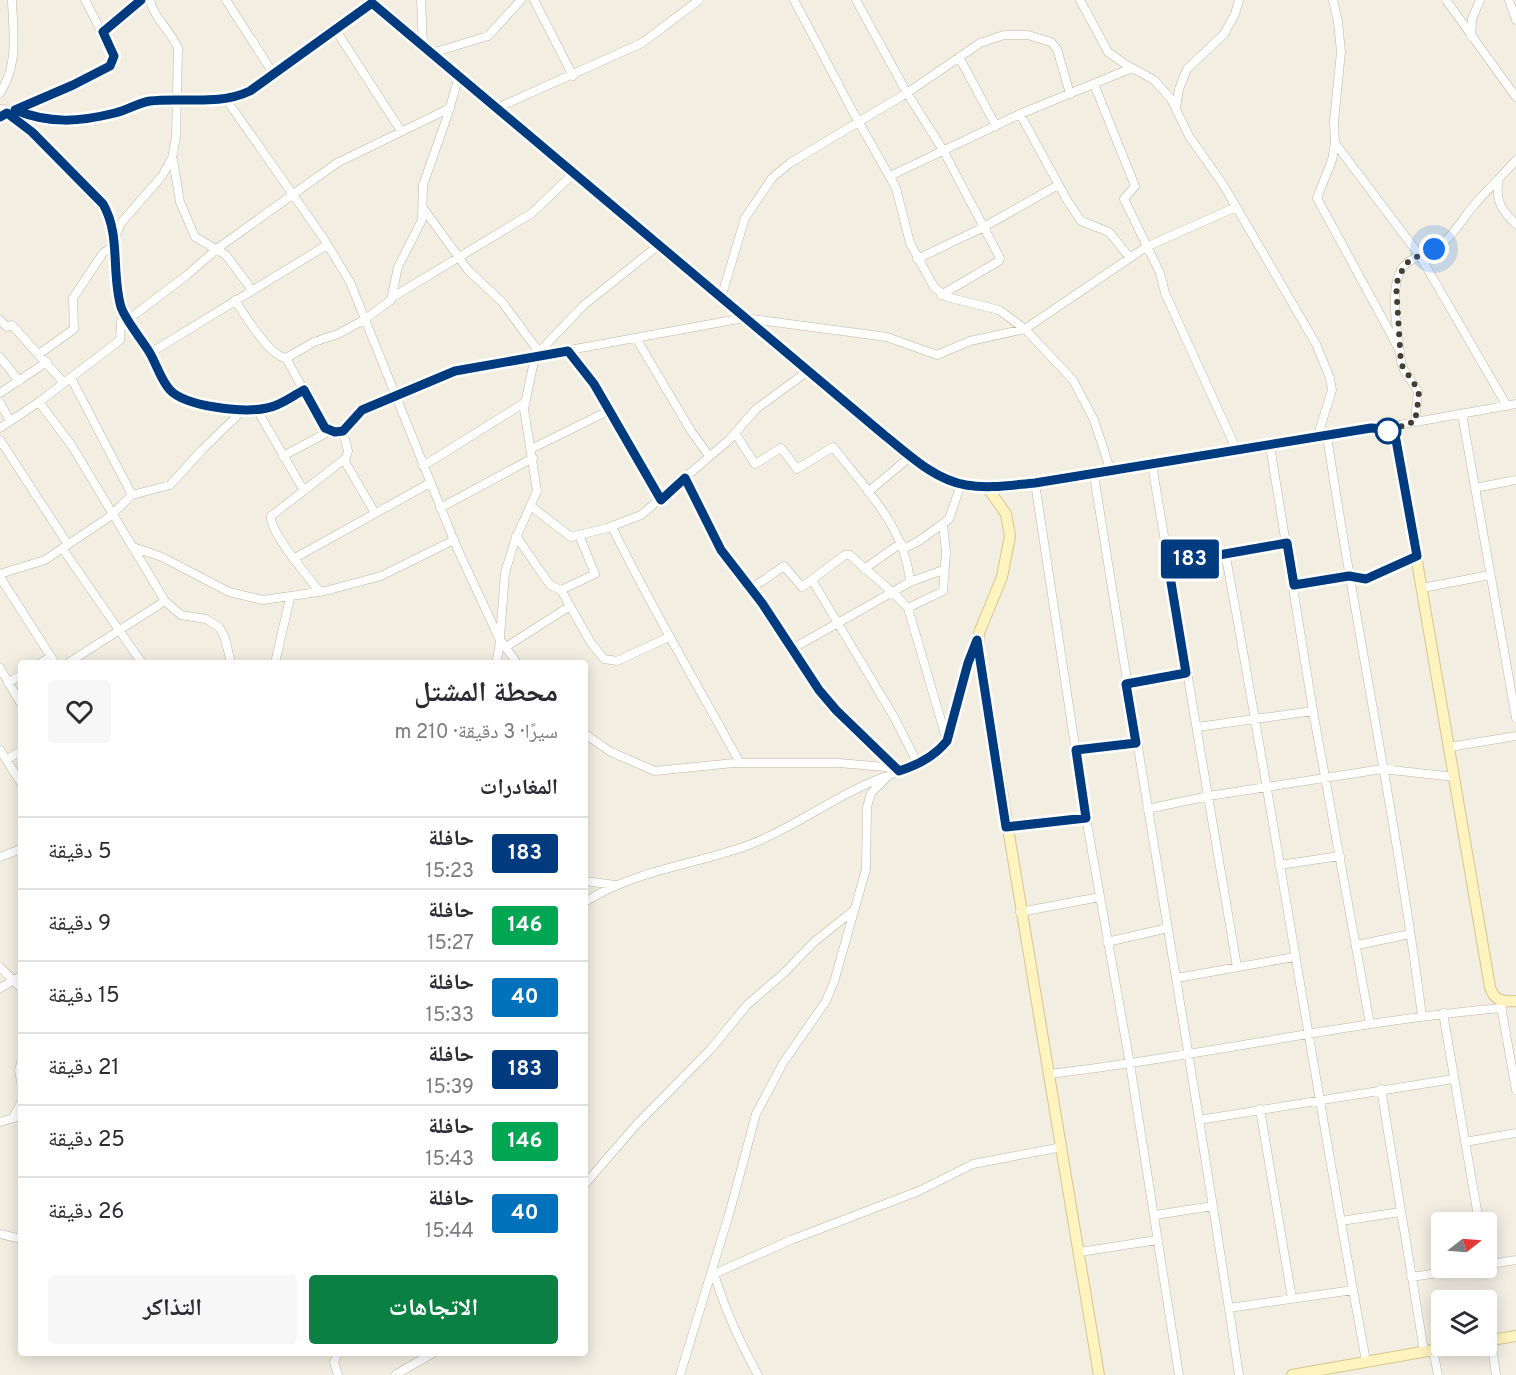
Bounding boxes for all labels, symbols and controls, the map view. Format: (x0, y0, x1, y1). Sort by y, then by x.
your location (1419, 234, 1449, 264)
unlabelled marker (1375, 418, 1401, 444)
line badge: 183 (1156, 540, 1224, 578)
text: 183 (1173, 546, 1207, 573)
text: محطة المشتل (414, 676, 558, 712)
button: heart (48, 680, 111, 743)
text: سيرًا · 3 دقيقة · 210 m (394, 720, 558, 746)
text: المغادرات (480, 775, 558, 802)
text: حافلة (428, 826, 474, 853)
text: 5 دقيقة (48, 839, 112, 866)
text: 183 (508, 840, 542, 867)
text: 15:23 (425, 859, 474, 885)
text: حافلة (428, 898, 474, 925)
text: 9 دقيقة (48, 911, 111, 938)
text: 146 (508, 912, 542, 939)
text: 15:27 (427, 931, 474, 957)
text: حافلة (428, 970, 474, 997)
text: 15 دقيقة (48, 983, 120, 1010)
text: 40 (511, 984, 539, 1011)
text: 15:33 (426, 1003, 474, 1029)
text: حافلة (428, 1042, 474, 1069)
text: 21 دقيقة (48, 1055, 120, 1082)
text: 183 (508, 1056, 542, 1083)
text: 15:39 (426, 1075, 474, 1101)
text: حافلة (428, 1114, 474, 1141)
text: 25 دقيقة (48, 1127, 125, 1154)
text: 146 (508, 1128, 542, 1155)
text: 15:43 (425, 1147, 474, 1173)
text: حافلة (428, 1186, 474, 1213)
text: 26 دقيقة (48, 1199, 125, 1226)
text: 40 (511, 1200, 539, 1227)
north arrow (1431, 1212, 1497, 1278)
map controls (1431, 1212, 1497, 1356)
text: 15:44 (425, 1219, 474, 1245)
button: التذاكر (48, 1275, 297, 1344)
button: الاتجاهات (309, 1275, 558, 1344)
button: layers (1431, 1290, 1497, 1356)

